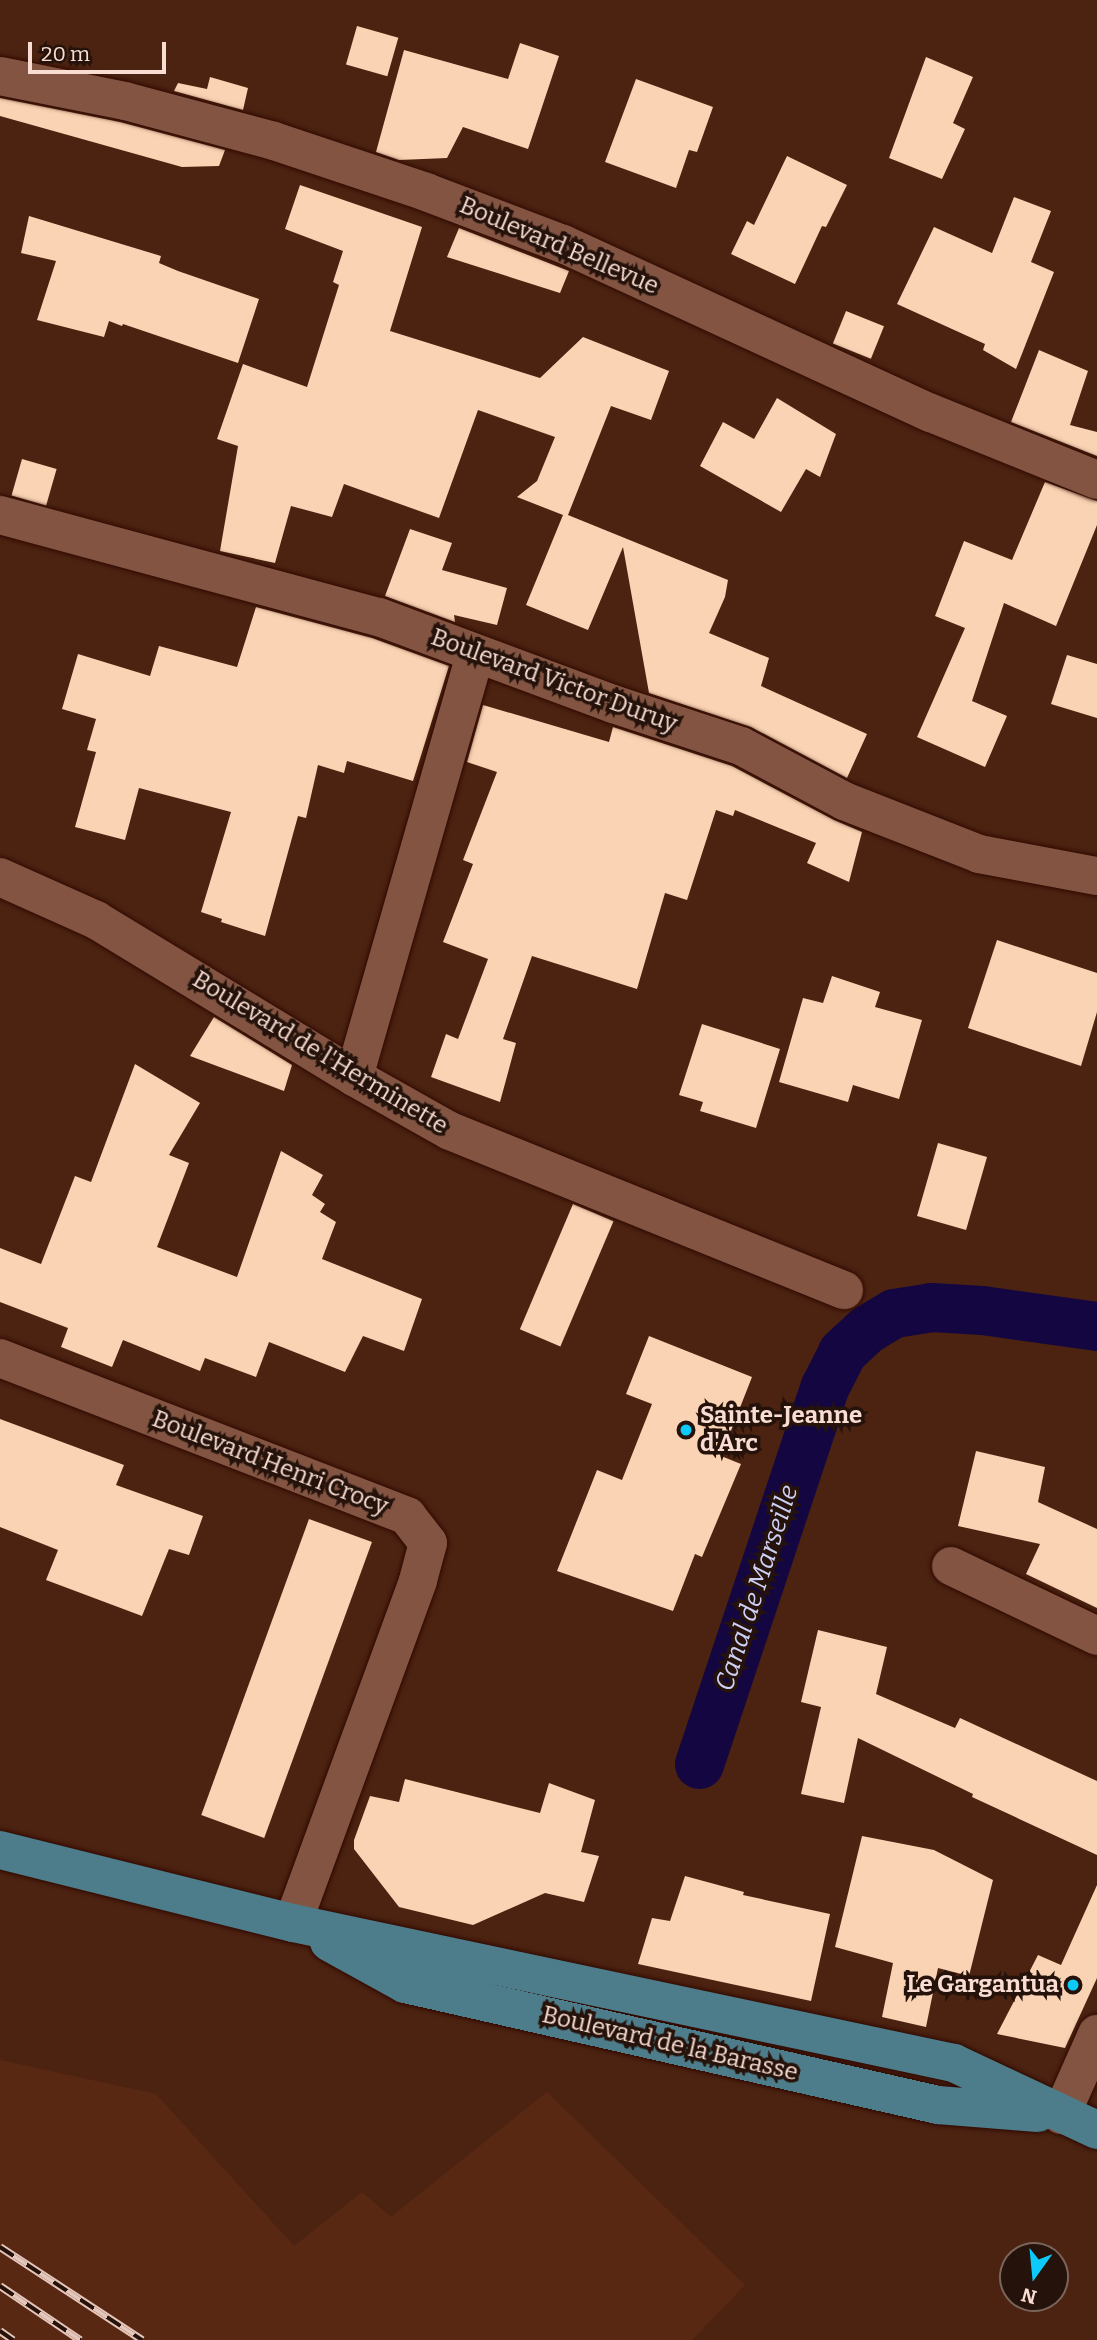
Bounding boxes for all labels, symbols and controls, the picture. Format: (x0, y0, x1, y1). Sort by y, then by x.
scale bar (32, 28, 170, 72)
text: 20 m (41, 41, 90, 67)
street label: Boulevard Bellevue (455, 191, 663, 301)
street label: Boulevard Victor Duruy (427, 623, 681, 739)
street label: Boulevard de l'Herminette (187, 965, 453, 1141)
place label: Sainte-Jeanne d'Arc (700, 1402, 862, 1458)
street label: Boulevard Henri Crocy (148, 1405, 392, 1521)
marker: Sainte-Jeanne d'Arc (678, 1422, 694, 1438)
water label: Canal de Marseille (709, 1481, 805, 1695)
place label: Le Gargantua (906, 1971, 1059, 1999)
marker: Le Gargantua (1065, 1977, 1081, 1993)
street label: Boulevard de la Barasse (539, 2001, 801, 2087)
north arrow (999, 2242, 1069, 2312)
text: N (1019, 2283, 1039, 2309)

